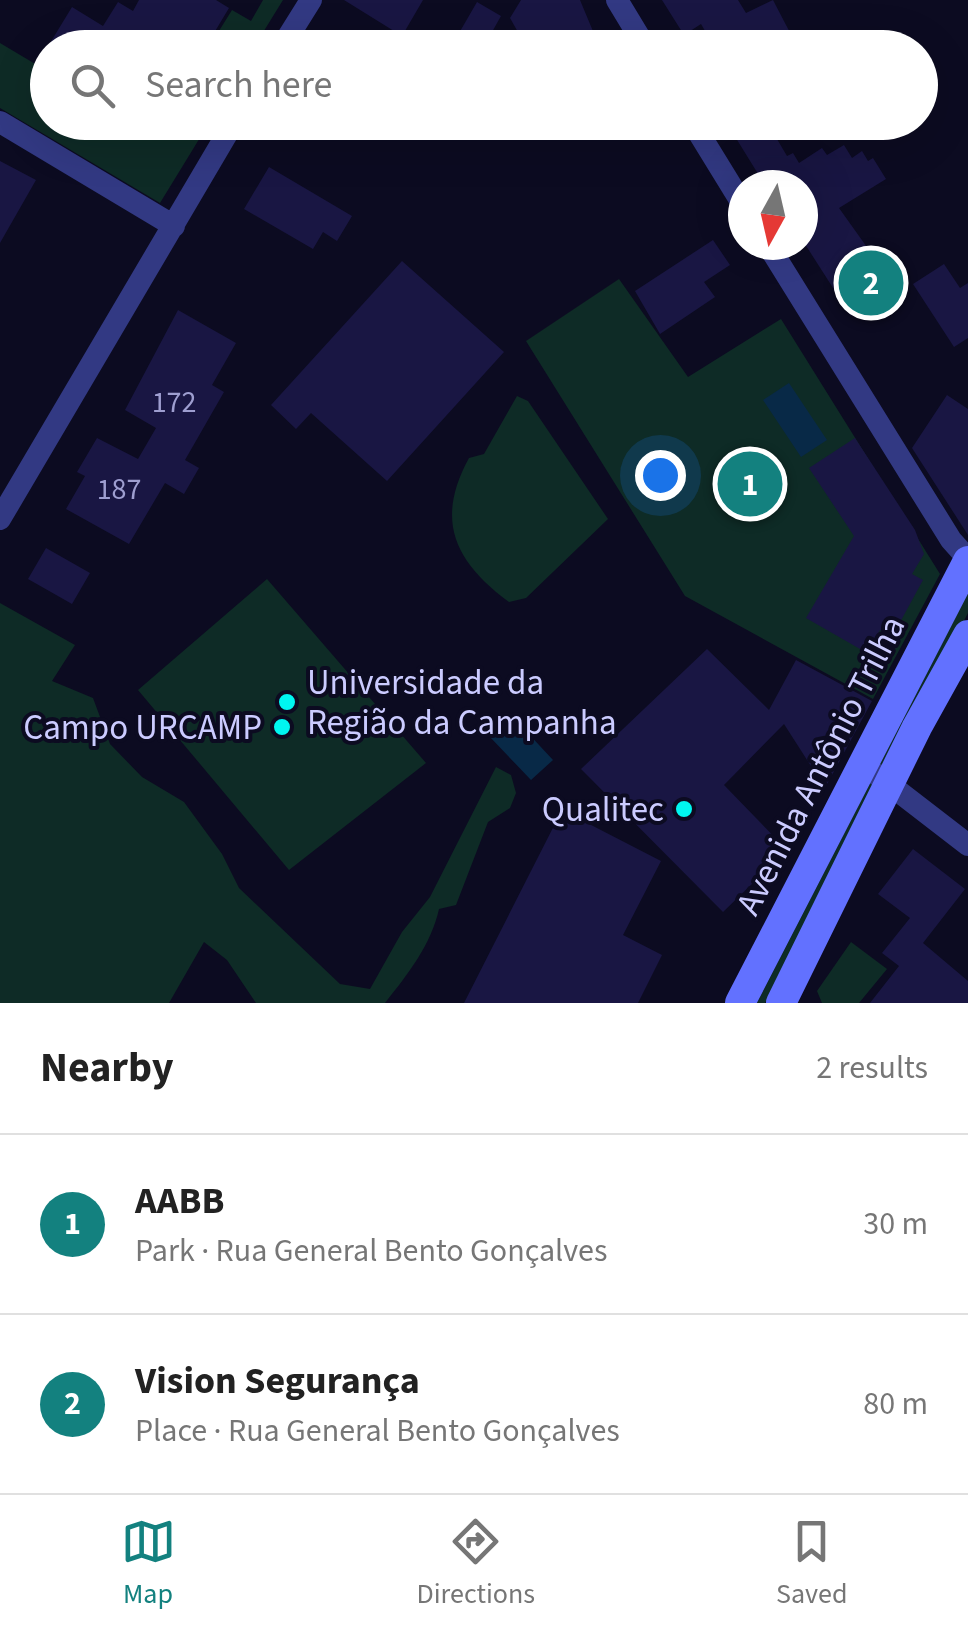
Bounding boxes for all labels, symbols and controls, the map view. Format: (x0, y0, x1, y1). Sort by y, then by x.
search box (30, 30, 938, 140)
icon: search (65, 58, 120, 113)
text: Search here (145, 58, 332, 112)
north arrow (728, 170, 818, 260)
pin: 2 (838, 246, 904, 320)
house number: 172 (152, 381, 196, 424)
pin: 1 (718, 446, 782, 522)
your location (635, 450, 686, 501)
house number: 187 (97, 468, 141, 511)
street label: Avenida Antônio Trilha (724, 607, 918, 924)
place label: Universidade da Região da Campanha (307, 658, 617, 748)
marker: Universidade da Região da Campanha (276, 691, 298, 713)
place label: Campo URCAMP (23, 703, 262, 753)
marker: Campo URCAMP (271, 716, 293, 738)
place label: Qualitec (542, 785, 664, 835)
marker: Qualitec (673, 798, 695, 820)
text: Nearby (40, 1038, 174, 1098)
text: 2 results (816, 1045, 928, 1091)
text: AABB (135, 1174, 224, 1228)
text: 1 (64, 1201, 81, 1247)
text: 30 m (863, 1201, 928, 1247)
text: Park · Rua General Bento Gonçalves (135, 1228, 607, 1274)
text: Vision Segurança (135, 1354, 420, 1408)
text: 2 (64, 1381, 81, 1427)
text: 80 m (863, 1381, 928, 1427)
text: Place · Rua General Bento Gonçalves (135, 1408, 620, 1454)
tab: Map (121, 1514, 176, 1614)
tab: Directions (417, 1514, 535, 1614)
tab: Saved (776, 1514, 847, 1614)

